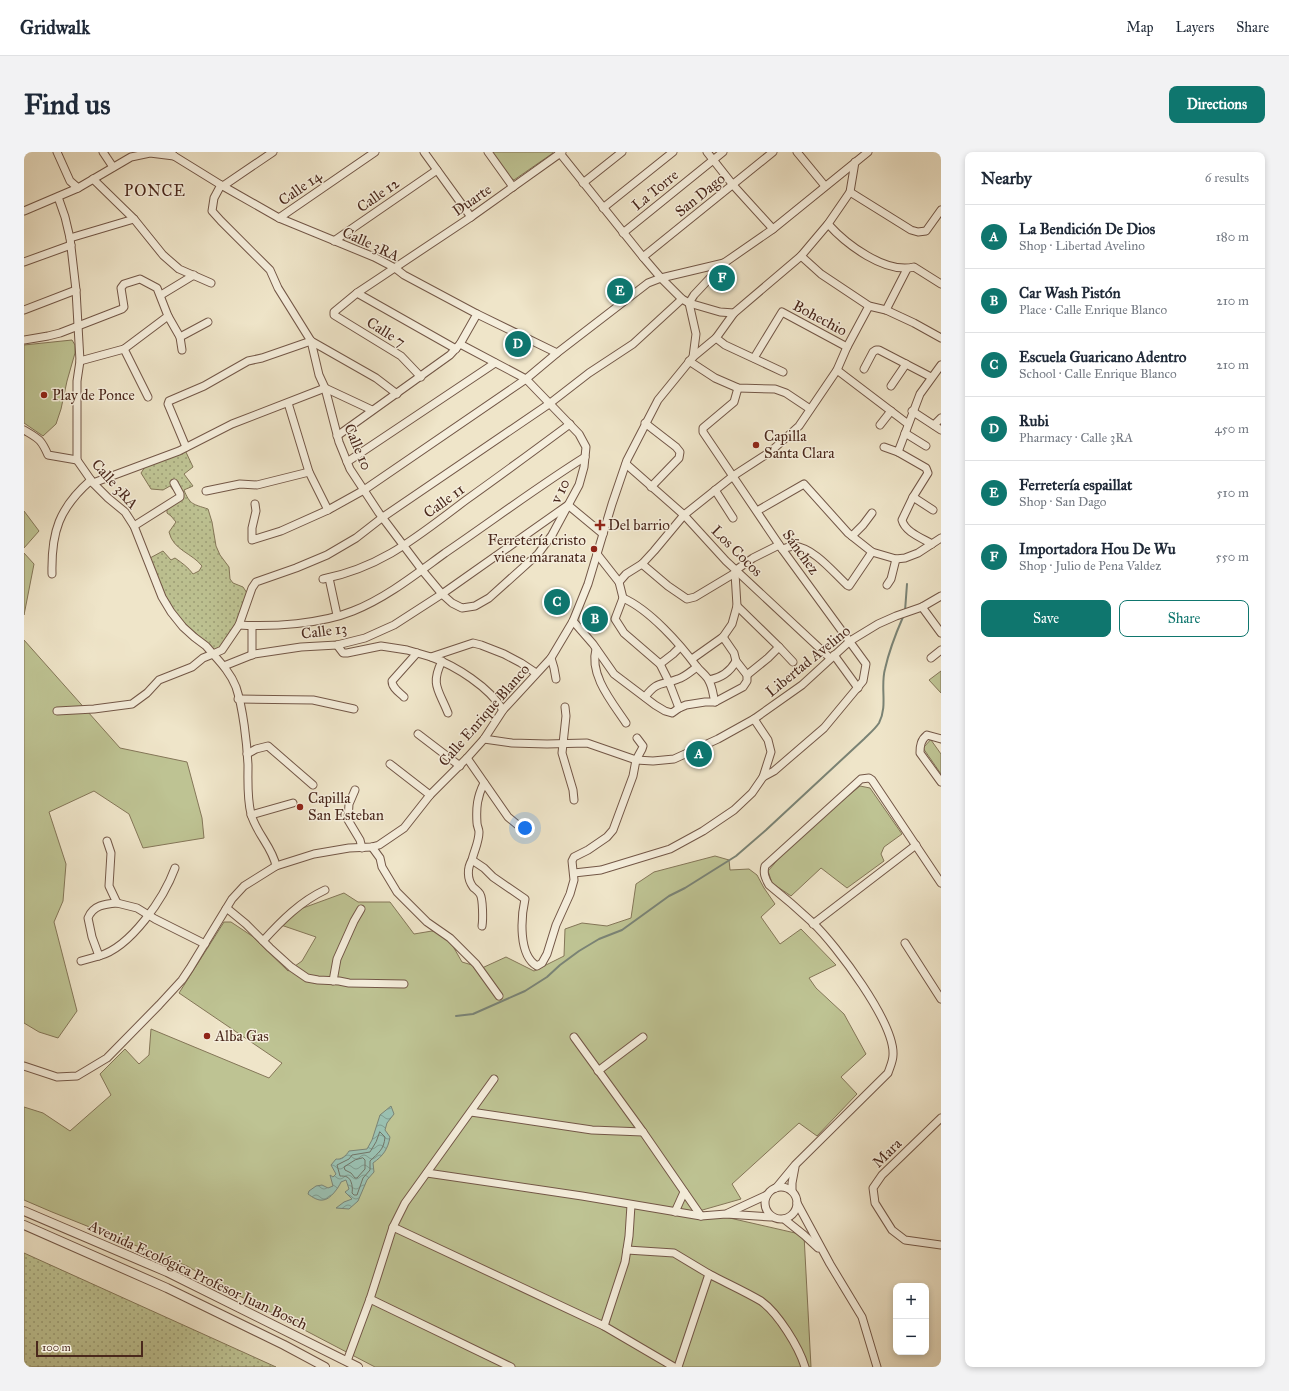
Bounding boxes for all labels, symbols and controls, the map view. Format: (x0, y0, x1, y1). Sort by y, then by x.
text: Gridwalk (20, 16, 90, 39)
text: Map (1126, 19, 1154, 36)
text: Layers (1176, 19, 1214, 36)
text: Share (1236, 19, 1269, 36)
button: Directions (1169, 86, 1265, 123)
text: Find us (24, 87, 110, 122)
street label: Calle 14 (275, 166, 326, 209)
street label: La Torre (628, 166, 682, 214)
text: Nearby (981, 168, 1032, 189)
street label: San Dago (671, 169, 729, 221)
text: 6 results (1205, 170, 1249, 186)
street label: Calle 12 (353, 174, 403, 216)
street label: Duarte (449, 180, 495, 220)
district label: PONCE (124, 181, 186, 200)
text: La Bendición De Dios (1019, 220, 1155, 238)
street label: Calle 3RA (340, 223, 402, 265)
text: A (990, 229, 998, 245)
text: 180 m (1216, 229, 1249, 245)
text: Shop · Libertad Avelino (1019, 238, 1145, 254)
pin: F (709, 263, 735, 293)
pin: E (607, 276, 633, 306)
text: Car Wash Pistón (1019, 284, 1121, 302)
text: B (990, 293, 998, 309)
text: 210 m (1216, 293, 1249, 309)
street label: Bohechio (790, 296, 850, 340)
text: Place · Calle Enrique Blanco (1019, 302, 1167, 318)
street label: Calle 7 (363, 313, 409, 351)
pin: D (505, 329, 531, 359)
text: Escuela Guaricano Adentro (1019, 348, 1186, 366)
text: C (990, 357, 998, 373)
text: 210 m (1216, 357, 1249, 373)
text: School · Calle Enrique Blanco (1019, 366, 1177, 382)
place label: Play de Ponce (52, 386, 135, 404)
marker: Play de Ponce (39, 390, 49, 400)
text: Rubi (1019, 412, 1049, 430)
street label: Calle 10 (340, 421, 376, 473)
text: D (989, 421, 999, 437)
text: 450 m (1214, 421, 1249, 437)
place label: Capilla Santa Clara (764, 427, 835, 462)
text: Pharmacy · Calle 3RA (1019, 430, 1133, 446)
marker: Capilla Santa Clara (751, 440, 761, 450)
street label: Calle 3RA (88, 455, 142, 513)
street label: v 10 (546, 476, 573, 507)
text: Ferretería espaillat (1019, 476, 1132, 494)
street label: Calle 11 (420, 480, 468, 522)
text: E (989, 485, 999, 501)
text: 510 m (1217, 485, 1249, 501)
text: Shop · San Dago (1019, 494, 1107, 510)
place label: Del barrio (608, 516, 670, 534)
marker: Del barrio (595, 520, 605, 530)
street label: Los Cocos (708, 522, 766, 580)
street label: Sánchez (779, 526, 823, 578)
place label: Ferretería cristo viene maranata (487, 531, 587, 566)
text: Importadora Hou De Wu (1019, 540, 1176, 558)
marker: Ferretería cristo viene maranata (589, 544, 599, 554)
text: F (990, 549, 998, 565)
text: 550 m (1216, 549, 1249, 565)
text: Shop · Julio de Pena Valdez (1019, 558, 1161, 574)
pin: C (544, 587, 570, 617)
button: Save (981, 600, 1111, 637)
button: Share (1119, 600, 1249, 637)
pin: B (582, 604, 608, 634)
street label: Calle 13 (300, 619, 348, 643)
street label: Libertad Avelino (762, 621, 854, 701)
street label: Calle Enrique Blanco (435, 660, 534, 771)
pin: A (686, 739, 712, 769)
place label: Capilla San Esteban (308, 789, 384, 824)
marker: Capilla San Esteban (295, 802, 305, 812)
your location (515, 818, 535, 838)
place label: Alba Gas (214, 1027, 269, 1045)
marker: Alba Gas (202, 1031, 212, 1041)
street label: Mara (869, 1134, 906, 1171)
street label: Avenida Ecológica Profesor Juan Bosch (84, 1216, 311, 1335)
map controls (893, 1283, 929, 1355)
button: + (893, 1283, 929, 1319)
button: − (893, 1319, 929, 1355)
scale bar (36, 1339, 143, 1358)
text: 100 m (42, 1341, 71, 1354)

